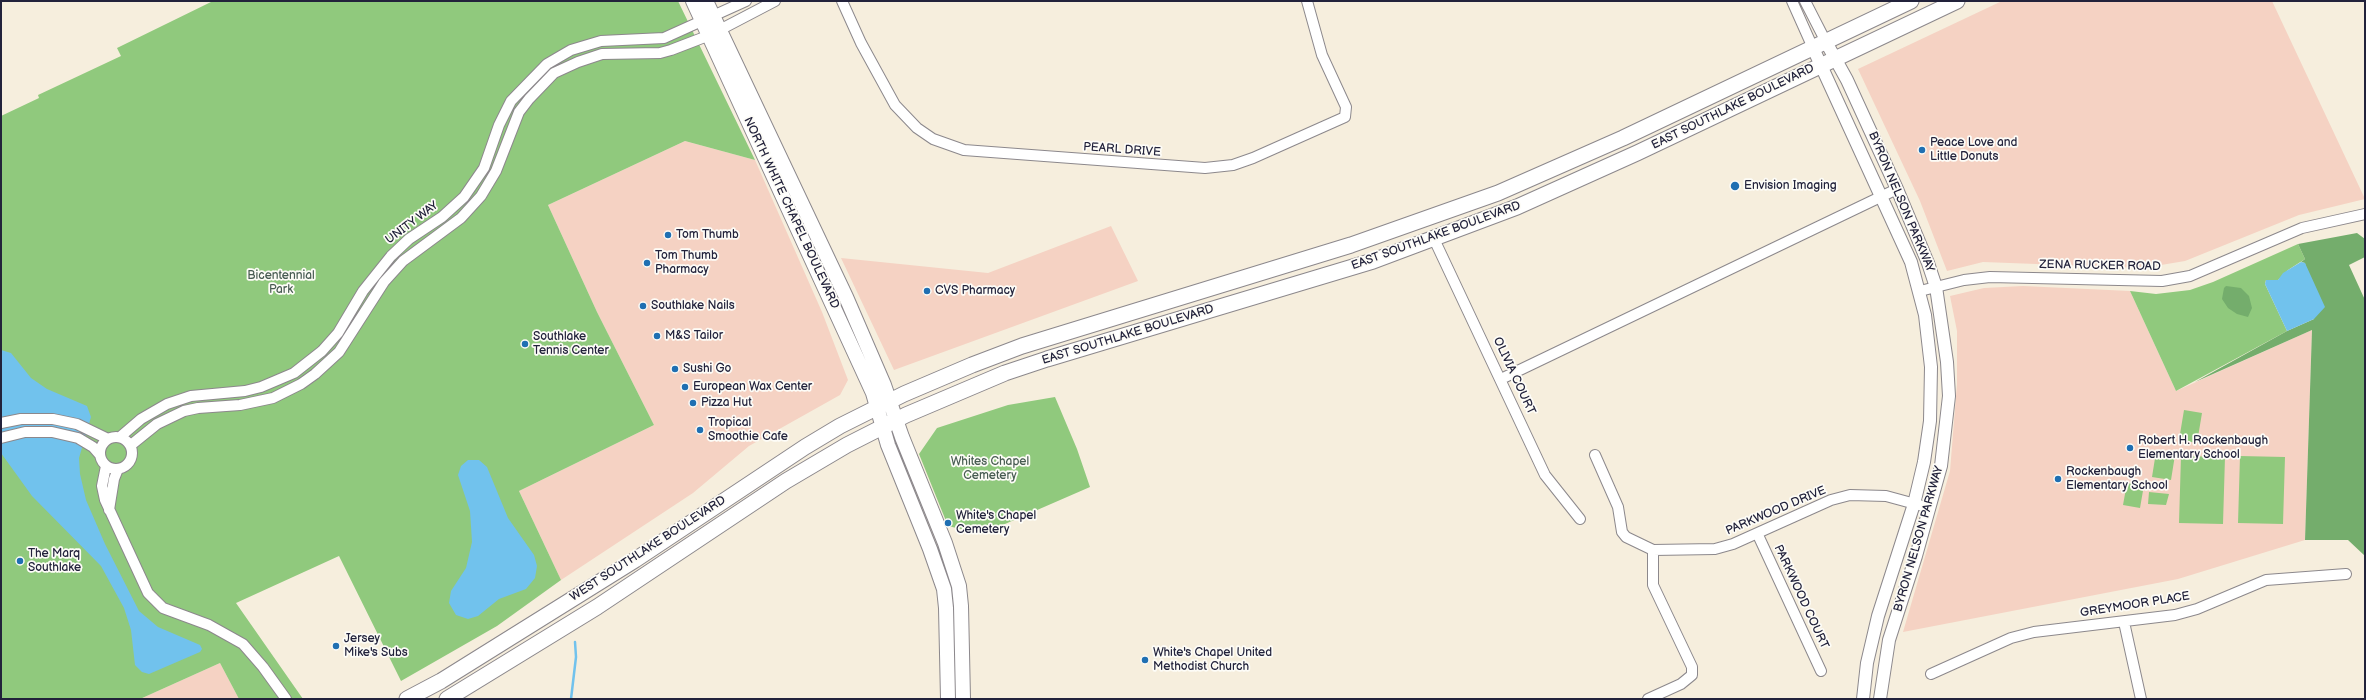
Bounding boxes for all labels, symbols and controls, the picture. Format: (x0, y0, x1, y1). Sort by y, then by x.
street label: EAST SOUTHLAKE BOULEVARD (1649, 61, 1817, 153)
street label: NORTH WHITE CHAPEL BOULEVARD (740, 115, 842, 311)
street label: BYRON NELSON PARKWAY (1865, 130, 1937, 274)
place label: Peace Love and Little Donuts (1930, 136, 2017, 164)
street label: PEARL DRIVE (1083, 140, 1161, 160)
marker: Peace Love and Little Donuts (1917, 145, 1927, 155)
place label: Envision Imaging (1744, 179, 1837, 193)
marker: Envision Imaging (1729, 180, 1741, 192)
street label: UNITY WAY (383, 199, 441, 247)
street label: EAST SOUTHLAKE BOULEVARD (1349, 199, 1523, 273)
place label: Tom Thumb (676, 228, 739, 242)
marker: Tom Thumb (663, 230, 673, 240)
place label: Tom Thumb Pharmacy (655, 249, 718, 277)
marker: Tom Thumb Pharmacy (642, 258, 652, 268)
street label: ZENA RUCKER ROAD (2039, 258, 2161, 274)
park label: Bicentennial Park (247, 269, 315, 297)
place label: CVS Pharmacy (935, 284, 1015, 298)
marker: CVS Pharmacy (922, 286, 932, 296)
place label: Southlake Nails (651, 299, 735, 313)
marker: Southlake Nails (638, 301, 648, 311)
street label: EAST SOUTHLAKE BOULEVARD (1040, 302, 1216, 368)
place label: M&S Tailor (665, 329, 723, 343)
place label: Southlake Tennis Center (533, 330, 609, 358)
marker: M&S Tailor (652, 331, 662, 341)
street label: OLIVIA COURT (1490, 335, 1538, 417)
marker: Southlake Tennis Center (520, 339, 530, 349)
place label: Sushi Go (683, 362, 731, 376)
marker: Sushi Go (670, 364, 680, 374)
place label: European Wax Center (693, 380, 812, 394)
marker: European Wax Center (680, 382, 690, 392)
place label: Pizza Hut (701, 396, 752, 410)
marker: Pizza Hut (688, 398, 698, 408)
place label: Tropical Smoothie Cafe (708, 416, 788, 444)
marker: Tropical Smoothie Cafe (695, 425, 705, 435)
place label: Robert H. Rockenbaugh Elementary School (2138, 434, 2268, 462)
marker: Robert H. Rockenbaugh Elementary School (2125, 443, 2135, 453)
park label: Whites Chapel Cemetery (951, 455, 1029, 483)
street label: BYRON NELSON PARKWAY (1891, 464, 1947, 614)
place label: Rockenbaugh Elementary School (2066, 465, 2168, 493)
marker: Rockenbaugh Elementary School (2053, 474, 2063, 484)
street label: PARKWOOD DRIVE (1724, 483, 1828, 539)
street label: WEST SOUTHLAKE BOULEVARD (567, 493, 729, 605)
place label: White's Chapel Cemetery (956, 509, 1036, 537)
marker: White's Chapel Cemetery (943, 518, 953, 528)
street label: PARKWOOD COURT (1771, 543, 1831, 651)
place label: The Marq Southlake (28, 547, 81, 575)
marker: The Marq Southlake (15, 556, 25, 566)
street label: GREYMOOR PLACE (2079, 589, 2191, 621)
place label: Jersey Mike's Subs (344, 632, 408, 660)
marker: Jersey Mike's Subs (331, 641, 341, 651)
place label: White's Chapel United Methodist Church (1153, 646, 1272, 674)
marker: White's Chapel United Methodist Church (1140, 655, 1150, 665)

